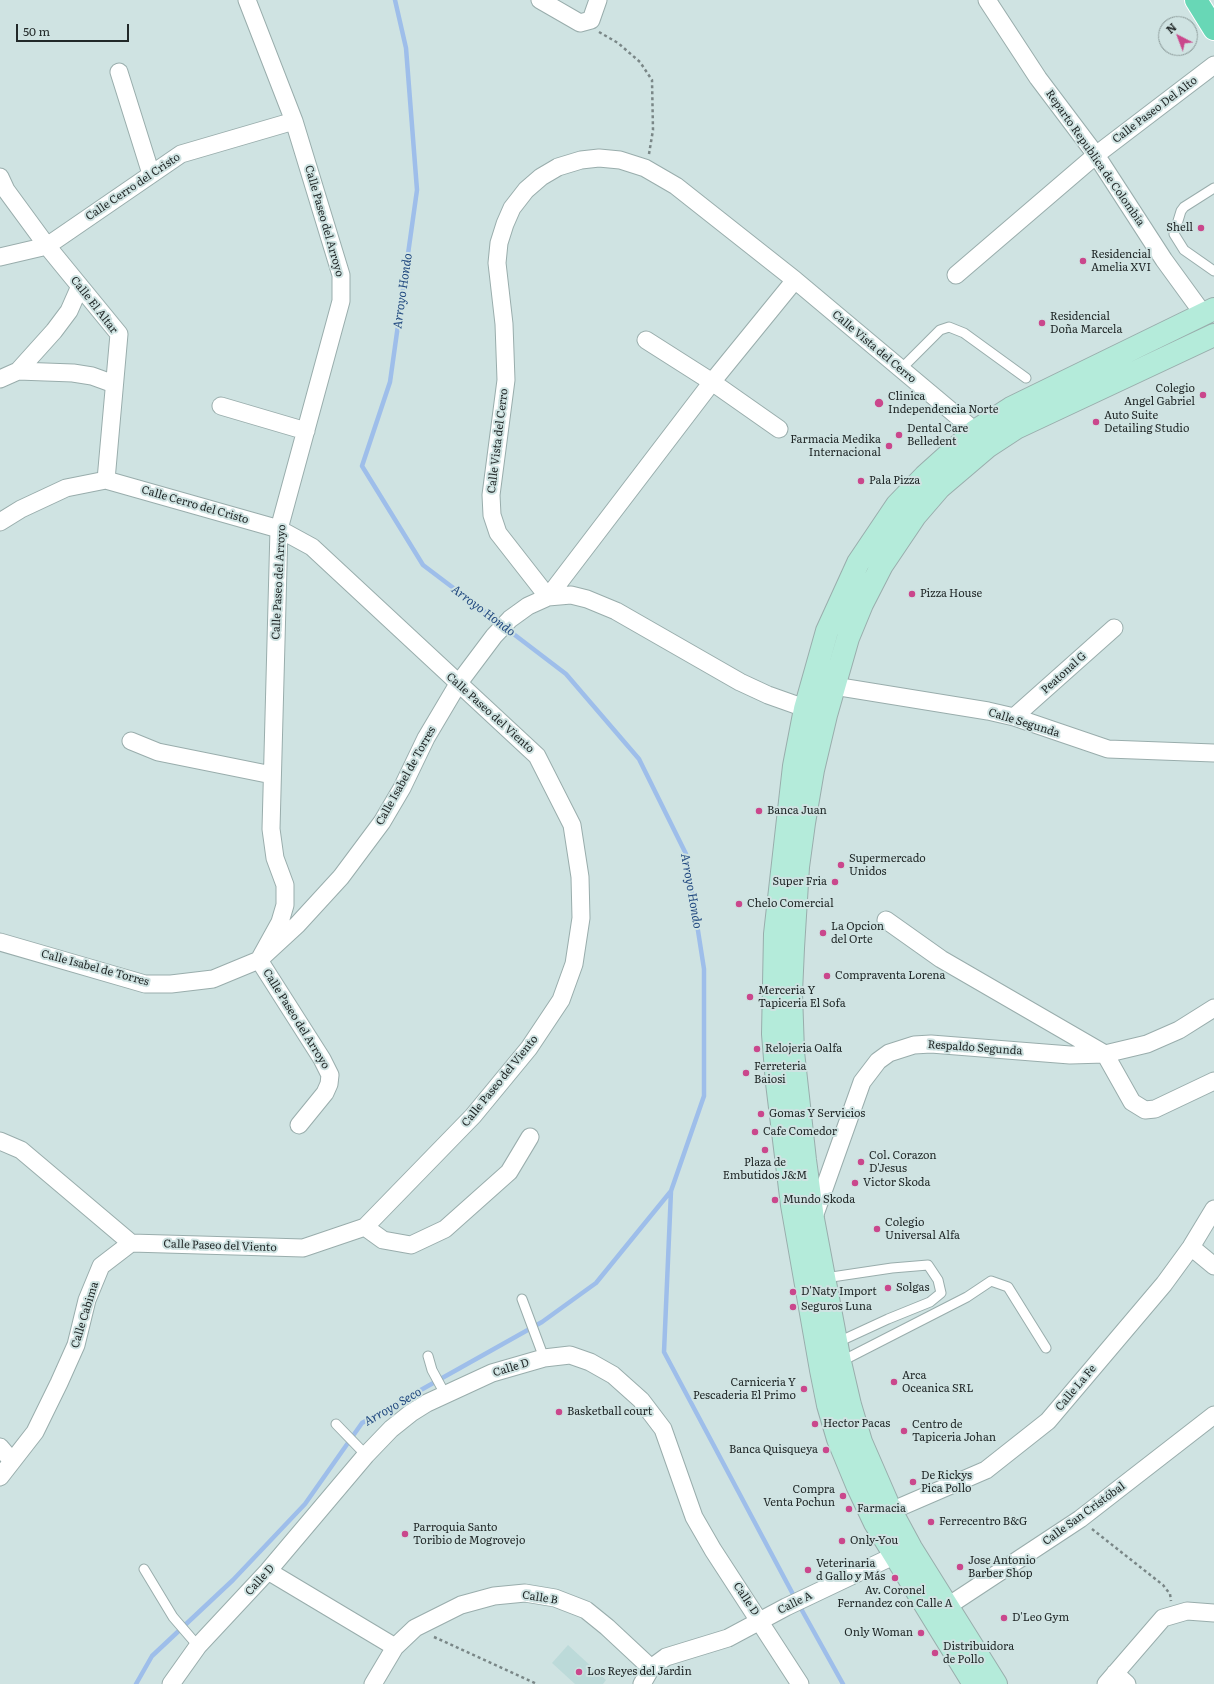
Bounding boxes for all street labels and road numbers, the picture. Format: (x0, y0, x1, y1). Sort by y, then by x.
street label: Calle Paseo Del Alto (1110, 74, 1200, 146)
street label: Reparto Republica de Colombia (1043, 87, 1147, 229)
street label: Calle Cerro del Cristo (83, 150, 183, 224)
street label: Calle Paseo del Arroyo (302, 164, 346, 278)
street label: Calle El Altar (68, 274, 120, 336)
street label: Calle Vista del Cerro (829, 308, 919, 386)
street label: Calle Vista del Cerro (485, 388, 511, 494)
street label: Calle Cerro del Cristo (140, 483, 250, 527)
street label: Calle Paseo del Arroyo (269, 524, 289, 640)
street label: Peatonal G (1039, 649, 1089, 697)
street label: Calle Paseo del Viento (443, 670, 537, 756)
street label: Calle Segunda (987, 706, 1061, 740)
street label: Calle Isabel de Torres (373, 724, 439, 828)
street label: Calle Isabel de Torres (40, 947, 150, 989)
street label: Calle Paseo del Arroyo (260, 967, 332, 1071)
street label: Calle Paseo del Viento (459, 1033, 541, 1129)
street label: Respaldo Segunda (927, 1038, 1023, 1058)
street label: Calle Paseo del Viento (163, 1237, 277, 1255)
street label: Calle Cabima (69, 1280, 101, 1350)
street label: Calle D (491, 1356, 531, 1380)
street label: Calle La Fe (1053, 1362, 1099, 1414)
street label: Calle San Cristóbal (1040, 1480, 1128, 1548)
street label: Calle D (243, 1562, 277, 1598)
street label: Calle D (730, 1580, 762, 1618)
street label: Calle B (521, 1589, 559, 1607)
street label: Calle A (776, 1589, 814, 1617)

